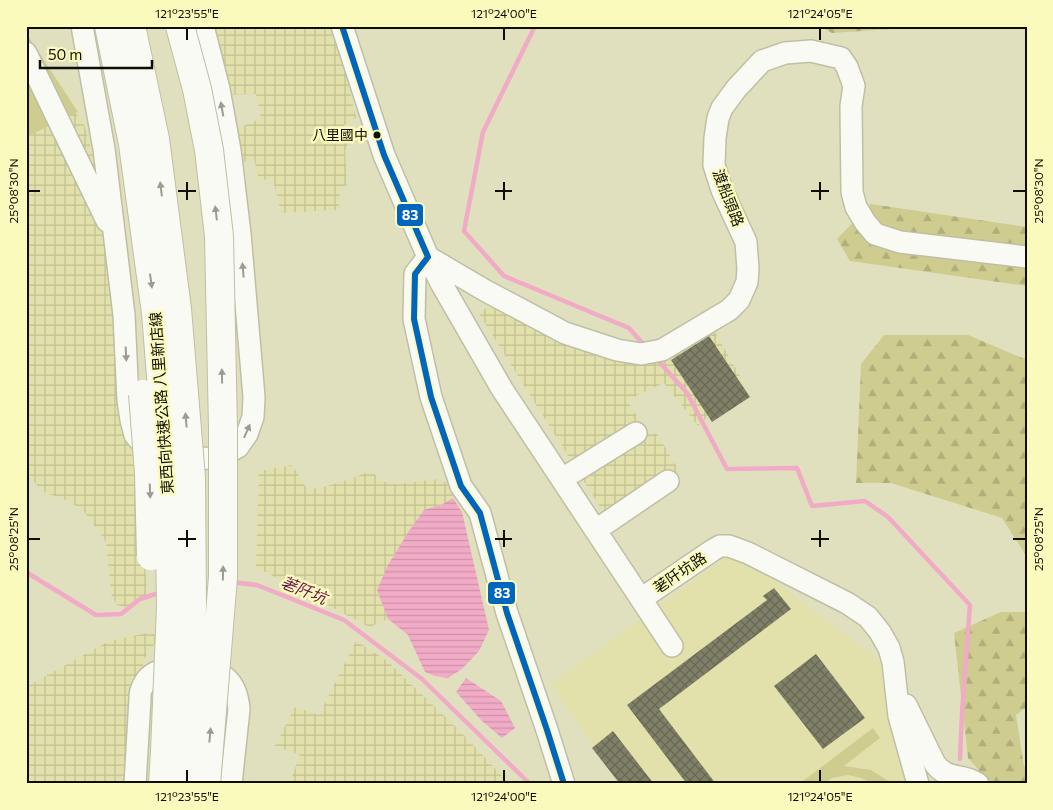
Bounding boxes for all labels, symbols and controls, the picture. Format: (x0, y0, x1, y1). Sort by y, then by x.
text: 121°23'55"E (155, 6, 219, 20)
text: 121°24'00"E (471, 6, 537, 20)
text: 121°24'05"E (787, 6, 853, 20)
scale bar (40, 38, 152, 70)
text: 50 m (48, 45, 82, 63)
one-way arrow (218, 100, 226, 116)
place label: 八里國中 (312, 126, 368, 143)
marker: 八里國中 (372, 130, 382, 140)
text: 25°08'30"N (6, 159, 20, 223)
text: 25°08'30"N (1031, 159, 1045, 223)
street label: 渡船頭路 (710, 166, 748, 229)
one-way arrow (157, 181, 165, 197)
line badge: 83 (396, 203, 424, 227)
one-way arrow (212, 205, 220, 221)
text: 83 (402, 206, 418, 223)
one-way arrow (238, 262, 246, 278)
one-way arrow (148, 274, 156, 290)
street label: 東西向快速公路 八里新店線 (146, 311, 176, 495)
one-way arrow (122, 346, 130, 362)
one-way arrow (218, 367, 226, 383)
one-way arrow (182, 412, 190, 428)
one-way arrow (243, 423, 252, 438)
one-way arrow (146, 483, 154, 499)
text: 25°08'25"N (6, 507, 20, 571)
text: 25°08'25"N (1031, 507, 1045, 571)
street label: 荖阡坑路 (650, 548, 709, 596)
one-way arrow (219, 565, 227, 581)
water label: 荖阡坑 (278, 572, 332, 608)
line badge: 83 (487, 581, 516, 605)
text: 83 (494, 584, 510, 601)
one-way arrow (207, 727, 215, 743)
text: 121°23'55"E (155, 789, 219, 803)
text: 121°24'00"E (471, 789, 537, 803)
text: 121°24'05"E (787, 789, 853, 803)

